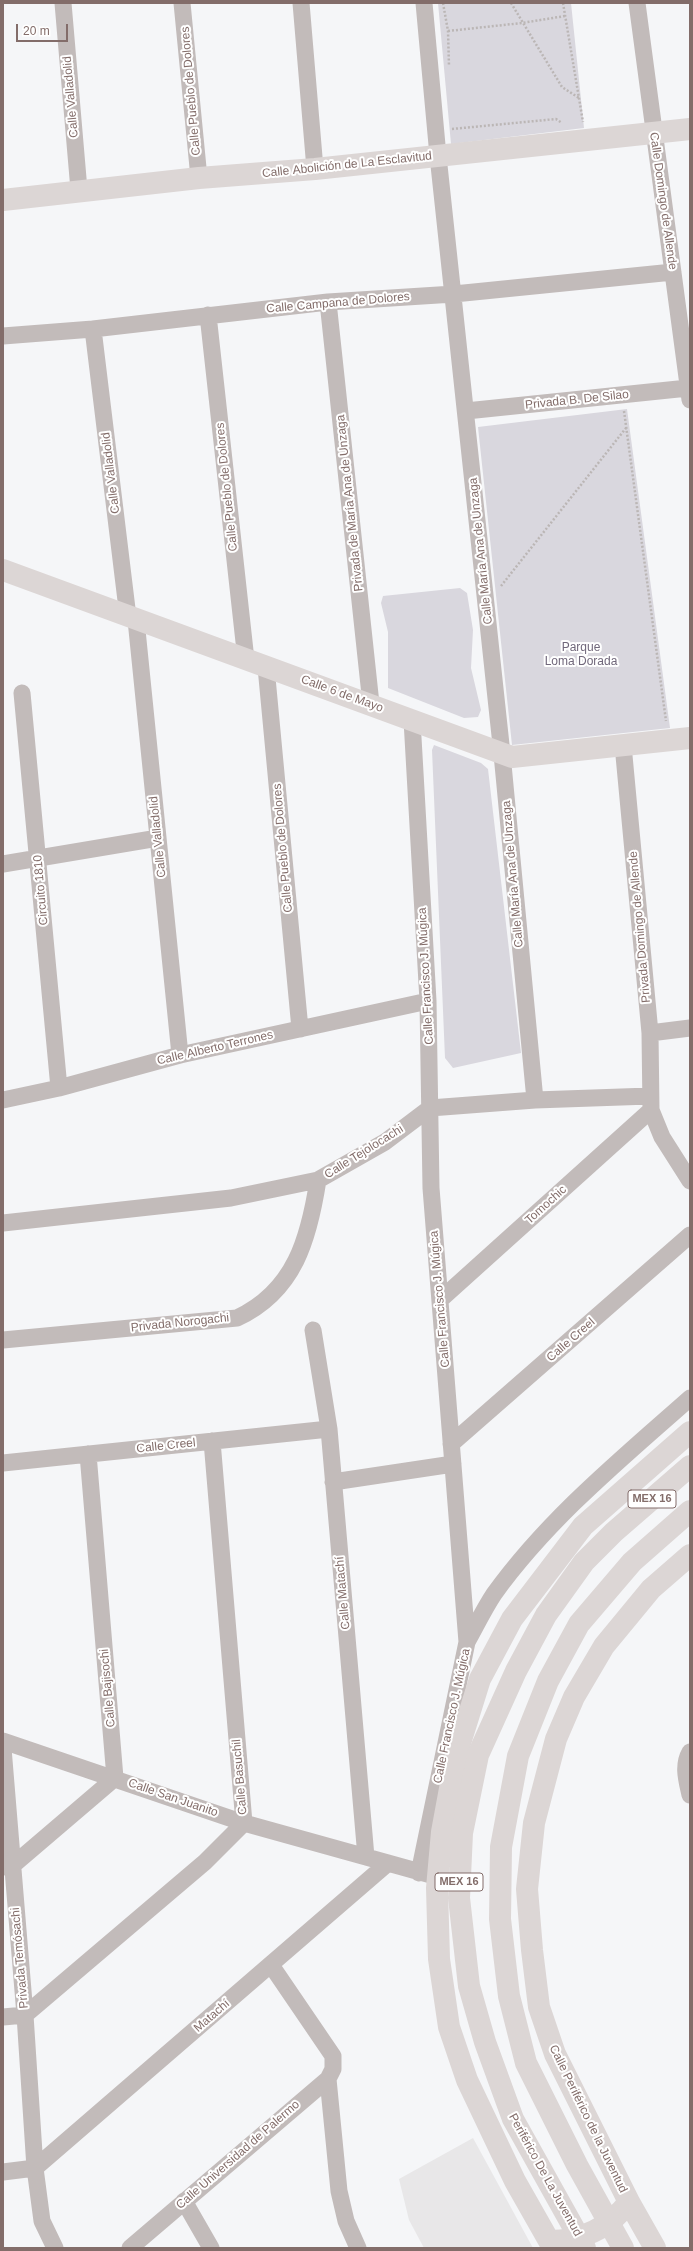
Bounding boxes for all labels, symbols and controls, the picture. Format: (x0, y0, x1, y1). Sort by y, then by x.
scale bar (18, 16, 70, 42)
text: 20 m (23, 24, 50, 38)
street label: Calle Pueblo de Dolores (178, 26, 204, 156)
street label: Calle Valladolid (60, 56, 82, 138)
street label: Calle Domingo de Allende (646, 131, 680, 271)
street label: Calle Abolición de La Esclavitud (261, 149, 433, 181)
street label: Calle Campana de Dolores (266, 290, 410, 316)
street label: Privada B. De Silao (525, 387, 629, 413)
street label: Privada de María Ana de Unzaga (334, 414, 366, 592)
street label: Calle Pueblo de Dolores (213, 422, 241, 552)
street label: Calle Valladolid (99, 432, 123, 514)
street label: Calle María Ana de Unzaga (466, 477, 496, 625)
park label: Parque Loma Dorada (545, 641, 617, 669)
street label: Calle 6 de Mayo (299, 672, 385, 716)
street label: Calle Pueblo de Dolores (270, 783, 296, 913)
street label: Calle Valladolid (147, 796, 169, 878)
street label: Calle María Ana de Unzaga (499, 800, 527, 948)
street label: Privada Domingo de Allende (626, 851, 654, 1003)
street label: Circuito 1810 (31, 854, 51, 926)
street label: Calle Francisco J. Múgica (415, 907, 437, 1045)
street label: Calle Alberto Terrones (156, 1028, 274, 1068)
street label: Calle Tejolocachi (322, 1122, 406, 1182)
street label: Tomochic (522, 1183, 570, 1227)
street label: Calle Francisco J. Múgica (427, 1230, 453, 1368)
street label: Privada Norogachi (130, 1311, 230, 1335)
street label: Calle Creel (544, 1315, 598, 1365)
street label: Calle Creel (136, 1436, 196, 1456)
road number: MEX 16 (628, 1490, 676, 1508)
street label: Calle Matachí (333, 1556, 353, 1630)
street label: Calle Francisco J. Múgica (431, 1647, 473, 1785)
street label: Calle Bajisochi (97, 1648, 119, 1728)
street label: Calle Basuchil (230, 1738, 250, 1816)
street label: Calle San Juanito (126, 1776, 220, 1820)
road number: MEX 16 (435, 1873, 483, 1891)
street label: Privada Temósachi (8, 1907, 32, 2009)
street label: Matachí (191, 1997, 233, 2035)
street label: Calle Periférico de la Juventud (546, 2043, 630, 2195)
street label: Calle Universidad de Palermo (173, 2097, 303, 2213)
street label: Periférico De La Juventud (505, 2111, 585, 2239)

